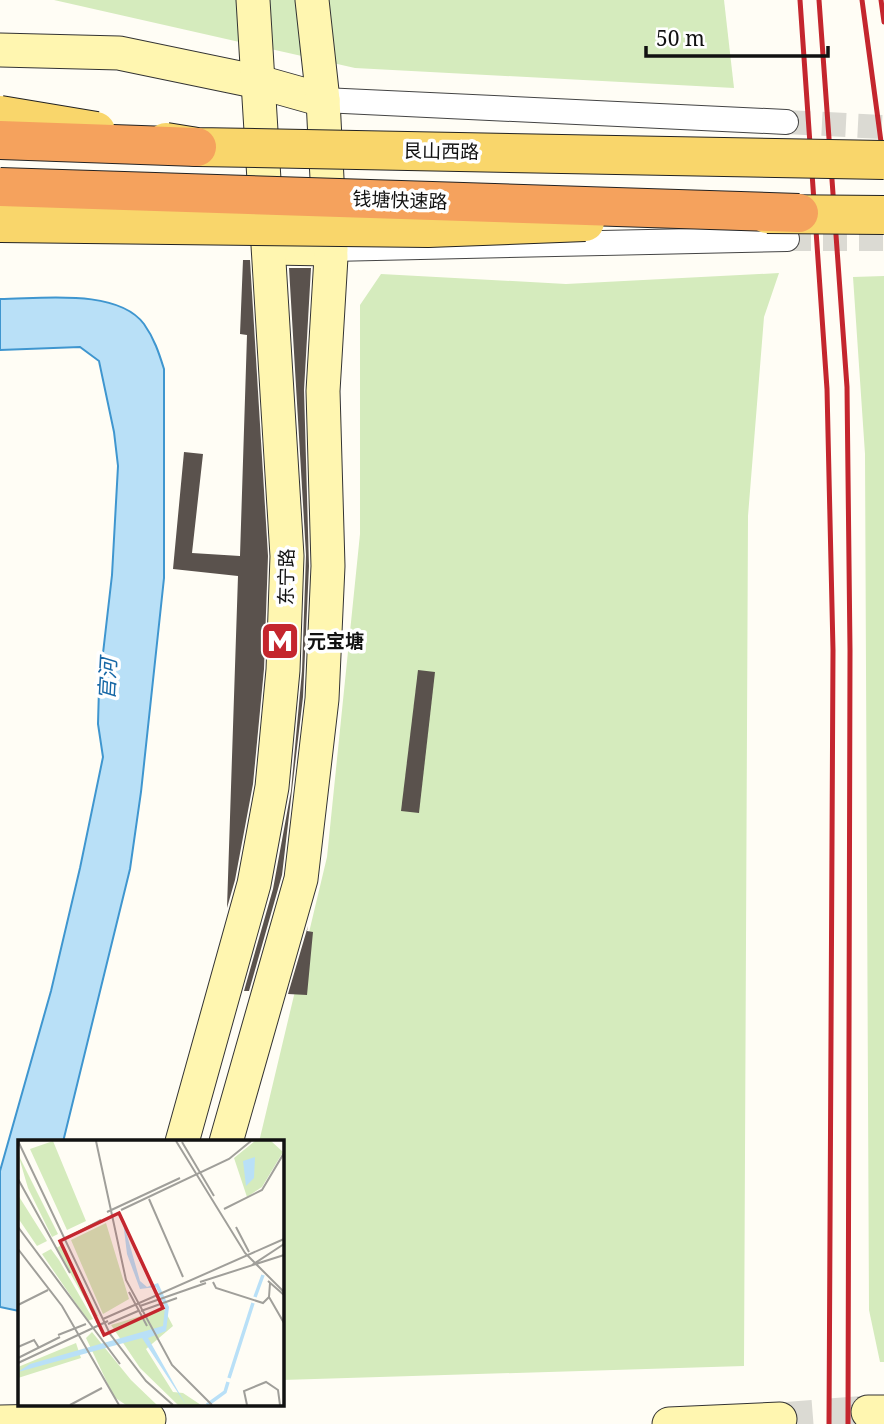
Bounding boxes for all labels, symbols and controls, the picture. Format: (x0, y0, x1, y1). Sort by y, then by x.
scale bar (646, 14, 828, 58)
text: 50 m (656, 24, 705, 52)
street label: 艮山西路 (403, 137, 479, 165)
street label: 钱塘快速路 (352, 185, 448, 215)
street label: 东宁路 (273, 548, 299, 606)
metro station icon: 元宝塘 (259, 620, 301, 662)
place label: 元宝塘 (307, 628, 364, 654)
water label: 官河 (92, 653, 122, 701)
inset map (18, 1140, 284, 1406)

